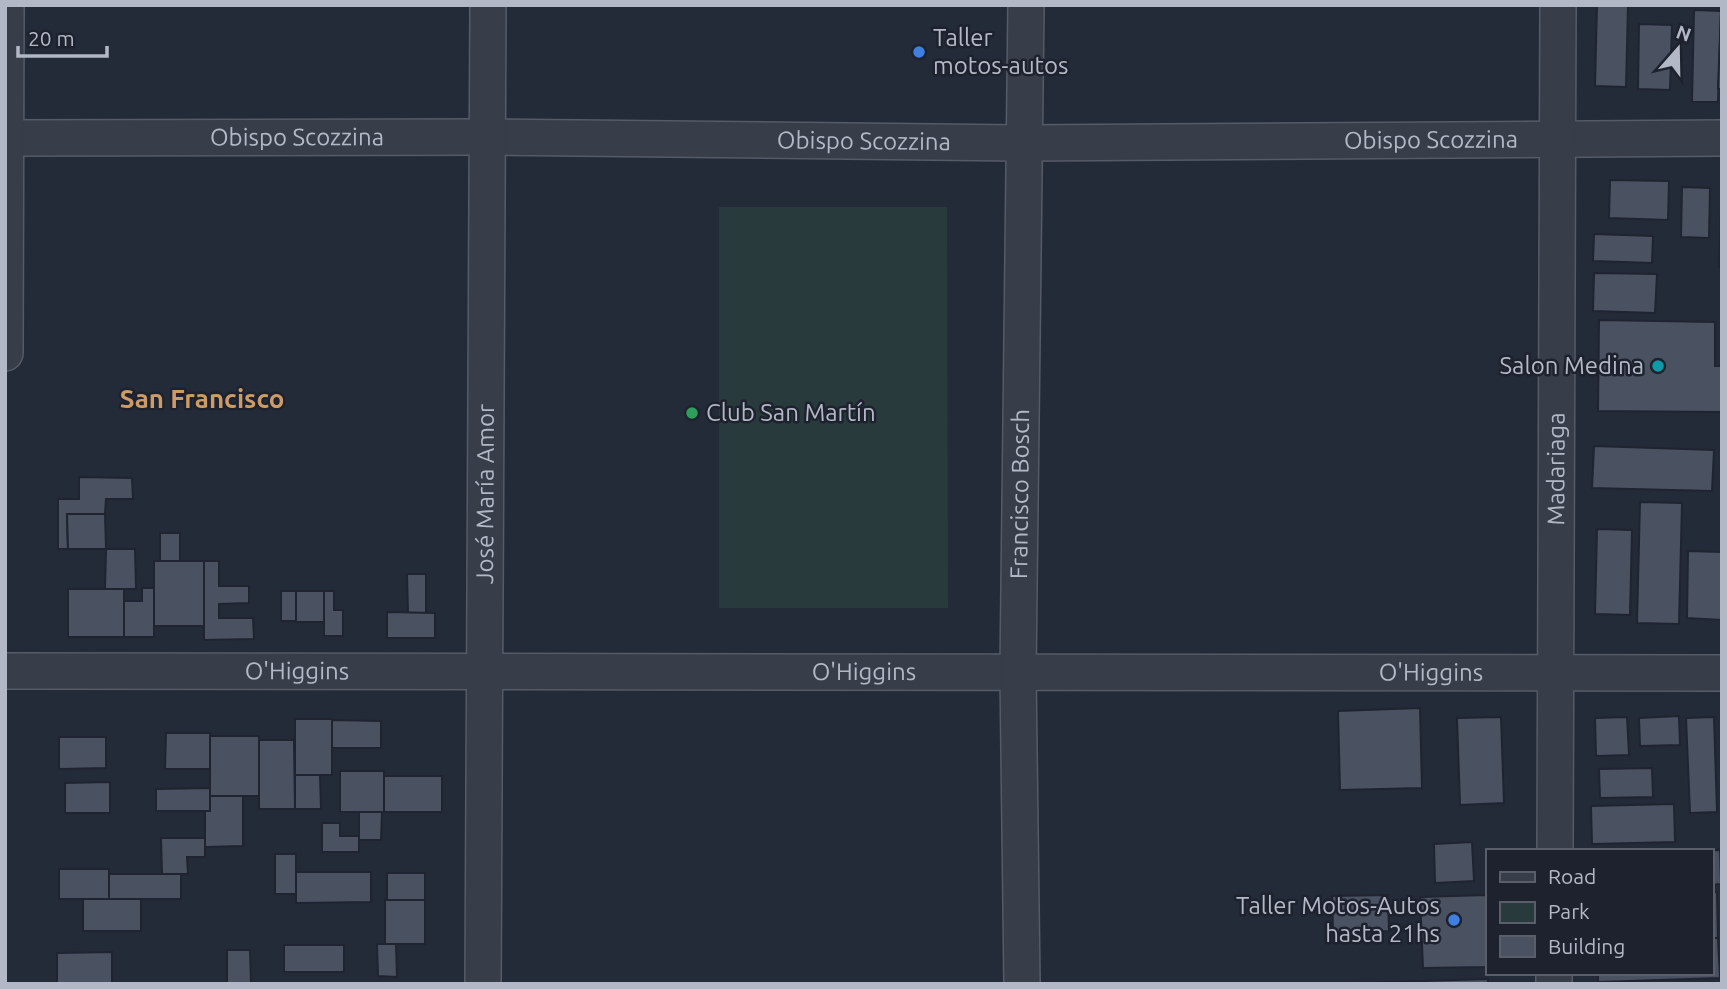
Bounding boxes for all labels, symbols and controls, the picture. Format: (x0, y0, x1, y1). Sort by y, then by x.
scale bar (18, 14, 107, 58)
north arrow (1643, 14, 1713, 84)
text: N (1673, 20, 1694, 46)
place label: Taller motos-autos (933, 24, 1068, 79)
text: 20 m (28, 26, 75, 50)
marker: Taller motos-autos (911, 44, 927, 60)
street label: Obispo Scozzina (210, 123, 384, 151)
street label: Obispo Scozzina (1344, 125, 1518, 154)
street label: Obispo Scozzina (777, 126, 951, 155)
place label: Salon Medina (1500, 352, 1644, 379)
marker: Salon Medina (1650, 358, 1666, 374)
district label: San Francisco (120, 384, 284, 413)
place label: Club San Martín (706, 399, 876, 426)
street label: José María Amor (471, 404, 499, 584)
marker: Club San Martín (684, 405, 700, 421)
street label: Francisco Bosch (1005, 409, 1034, 579)
street label: Madariaga (1542, 412, 1570, 526)
street label: O'Higgins (245, 657, 349, 684)
street label: O'Higgins (812, 658, 916, 685)
street label: O'Higgins (1379, 659, 1483, 686)
legend (1486, 849, 1713, 975)
text: Road (1548, 864, 1596, 888)
place label: Taller Motos-Autos hasta 21hs (1236, 892, 1440, 947)
text: Park (1548, 899, 1590, 923)
marker: Taller Motos-Autos hasta 21hs (1446, 912, 1462, 928)
text: Building (1548, 934, 1625, 958)

